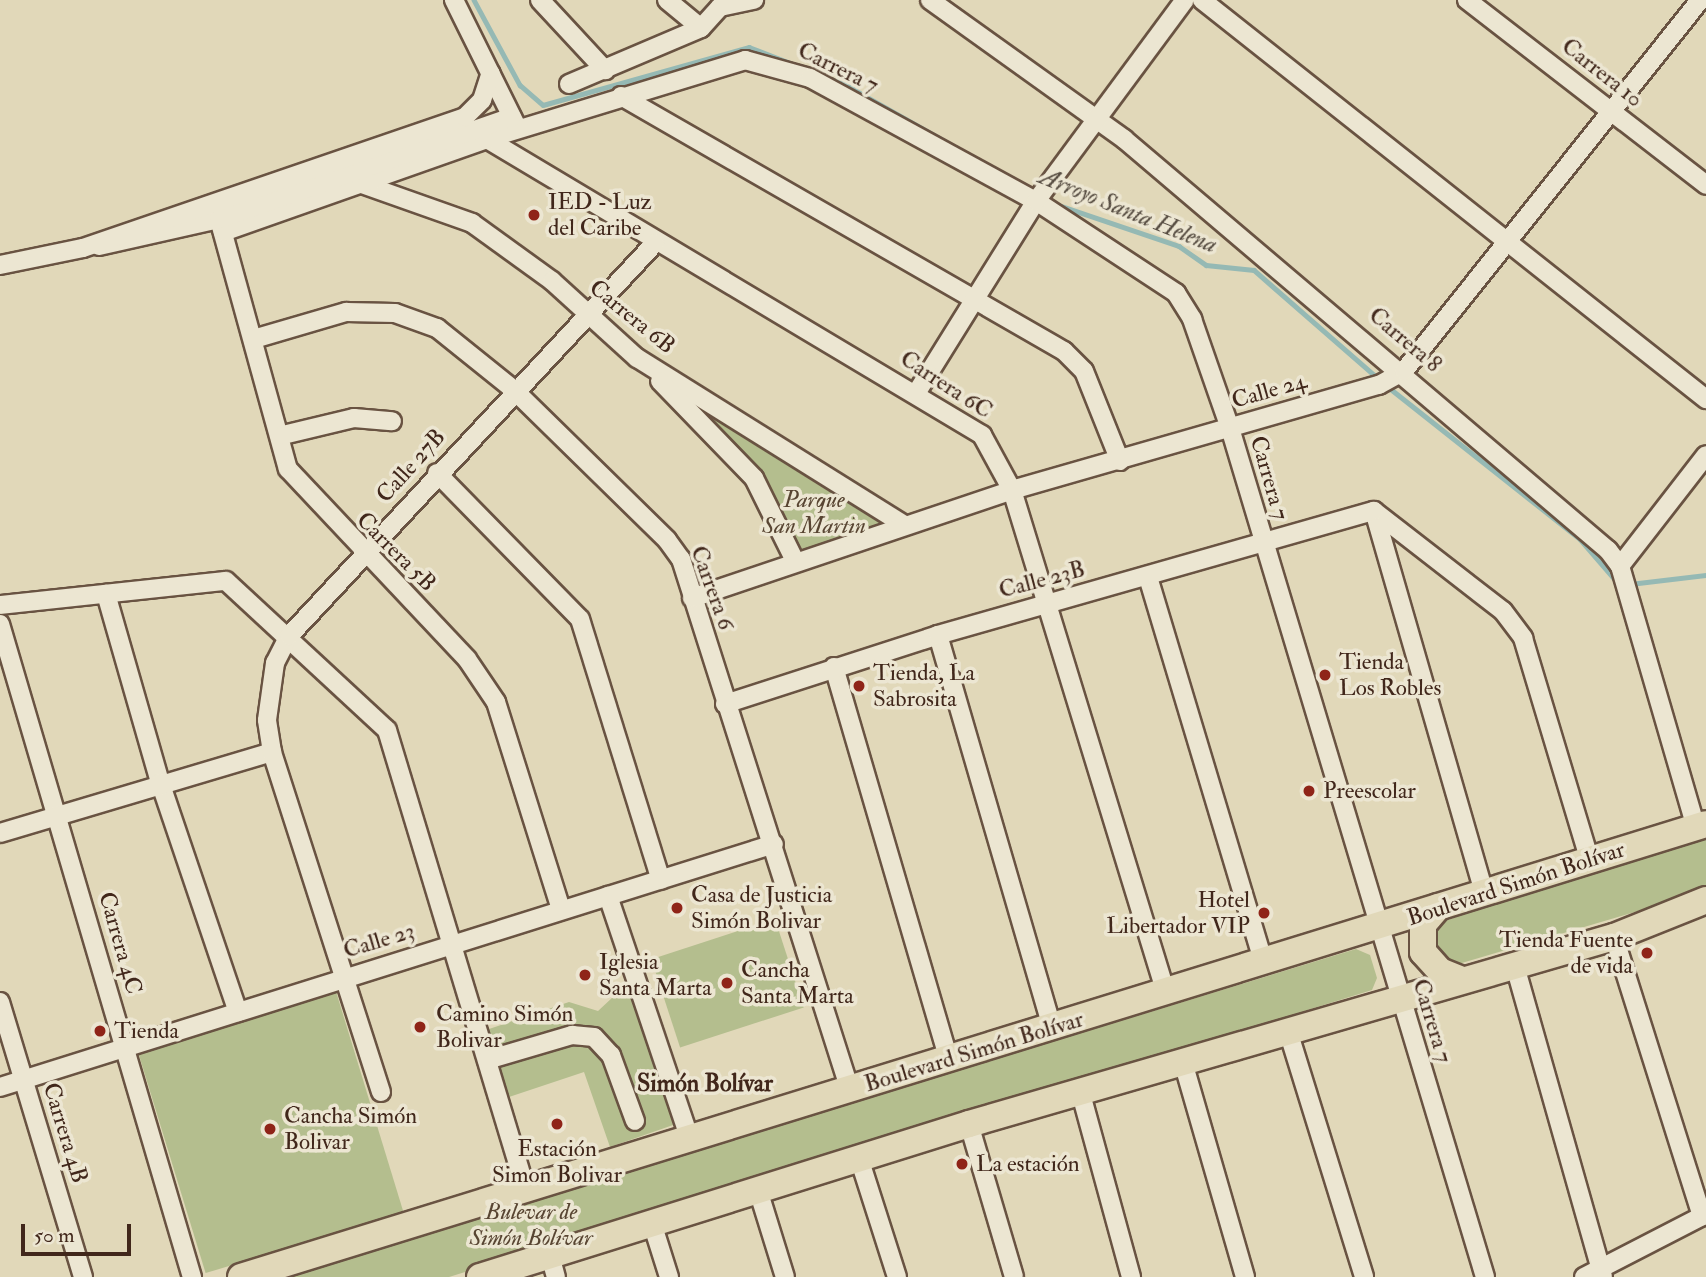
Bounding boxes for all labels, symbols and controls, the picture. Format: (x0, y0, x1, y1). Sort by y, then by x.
street label: Carrera 10 (1556, 33, 1648, 113)
street label: Carrera 7 (793, 37, 883, 99)
water label: Arroyo Santa Helena (1035, 162, 1221, 260)
place label: IED - Luz del Caribe (548, 188, 652, 242)
marker: IED - Luz del Caribe (526, 207, 542, 223)
street label: Carrera 6B (584, 274, 680, 360)
street label: Carrera 8 (1363, 302, 1447, 378)
street label: Carrera 6C (895, 345, 997, 425)
street label: Calle 24 (1228, 367, 1310, 415)
street label: Calle 27B (371, 423, 451, 509)
street label: Carrera 7 (1244, 433, 1294, 523)
park label: Parque San Martin (762, 486, 866, 540)
street label: Carrera 5B (351, 507, 441, 597)
street label: Carrera 6 (684, 542, 740, 634)
street label: Calle 23B (996, 555, 1088, 605)
place label: Tienda Los Robles (1339, 648, 1441, 702)
place label: Tienda, La Sabrosita (873, 659, 975, 713)
marker: Tienda Los Robles (1317, 667, 1333, 683)
marker: Tienda, La Sabrosita (851, 678, 867, 694)
place label: Preescolar (1323, 777, 1416, 805)
marker: Preescolar (1301, 783, 1317, 799)
street label: Boulevard Simón Bolívar (1404, 836, 1628, 932)
place label: Casa de Justicia Simón Bolivar (691, 881, 832, 935)
place label: Hotel Libertador VIP (1106, 886, 1250, 940)
street label: Carrera 4C (92, 889, 148, 997)
marker: Casa de Justicia Simón Bolivar (669, 900, 685, 916)
marker: Hotel Libertador VIP (1256, 905, 1272, 921)
street label: Calle 23 (340, 917, 418, 965)
place label: Tienda Fuente de vida (1499, 926, 1633, 980)
marker: Tienda Fuente de vida (1639, 945, 1655, 961)
place label: Iglesia Santa Marta (599, 948, 712, 1002)
place label: Cancha Santa Marta (741, 956, 854, 1010)
marker: Iglesia Santa Marta (577, 967, 593, 983)
marker: Cancha Santa Marta (719, 975, 735, 991)
street label: Carrera 7 (1406, 976, 1458, 1066)
place label: Camino Simón Bolivar (436, 1000, 573, 1054)
street label: Boulevard Simón Bolívar (861, 1006, 1087, 1098)
place label: Tienda (114, 1017, 179, 1045)
marker: Camino Simón Bolivar (410, 1017, 430, 1037)
marker: Tienda (92, 1023, 108, 1039)
district label: Simón Bolívar (637, 1070, 773, 1098)
street label: Carrera 4B (37, 1080, 93, 1186)
place label: Cancha Simón Bolivar (284, 1102, 417, 1156)
marker: Estación Simon Bolivar (549, 1116, 565, 1132)
marker: Cancha Simón Bolivar (262, 1121, 278, 1137)
place label: Estación Simon Bolivar (492, 1135, 622, 1189)
place label: La estación (976, 1150, 1080, 1178)
marker: La estación (954, 1156, 970, 1172)
park label: Bulevar de Simón Bolívar (469, 1198, 593, 1252)
scale bar (24, 1210, 135, 1254)
text: 50 m (34, 1222, 75, 1249)

